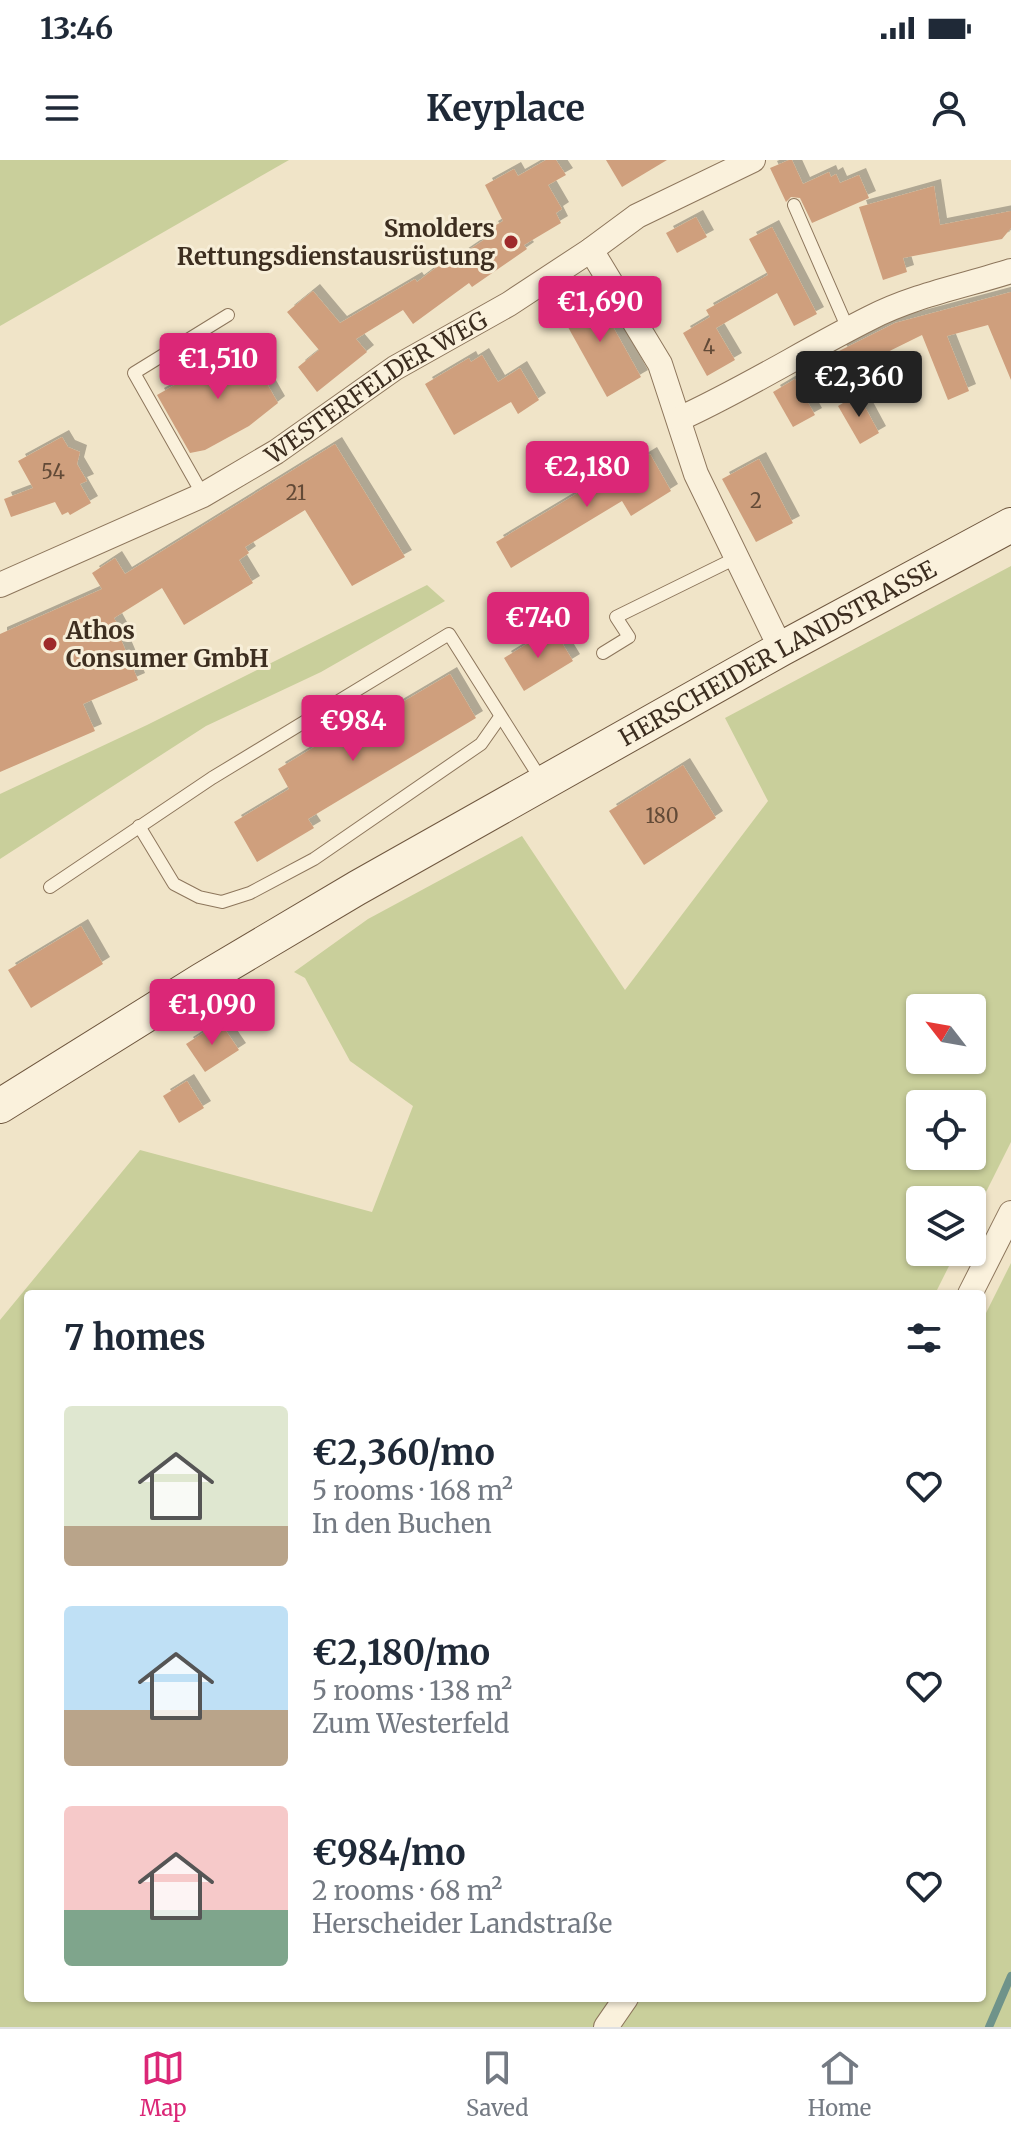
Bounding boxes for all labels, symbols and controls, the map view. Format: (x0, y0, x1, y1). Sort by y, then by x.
text: 13:46 (40, 9, 113, 47)
icon: menu (40, 86, 84, 130)
text: Keyplace (426, 86, 585, 131)
icon: person (927, 86, 971, 130)
place label: Smolders Rettungsdienstausrüstung (177, 213, 495, 272)
marker: Smolders Rettungsdienstausrüstung (502, 233, 520, 251)
pin: €1,690 (535, 276, 665, 344)
text: €1,690 (556, 285, 644, 318)
street label: WESTERFELDER WEG (258, 304, 493, 471)
pin: €1,510 (153, 333, 283, 401)
house number: 4 (703, 334, 715, 359)
text: €1,510 (178, 342, 258, 375)
pin: €2,360 (794, 351, 924, 419)
text: €2,360 (814, 360, 904, 393)
pin: €2,180 (522, 441, 652, 509)
text: €2,180 (544, 450, 630, 483)
house number: 54 (41, 459, 65, 484)
house number: 21 (286, 480, 306, 505)
house number: 2 (750, 488, 762, 513)
street label: HERSCHEIDER LANDSTRASSE (613, 553, 942, 753)
pin: €740 (491, 592, 585, 660)
text: €740 (505, 601, 571, 634)
place label: Athos Consumer GmbH (65, 615, 269, 674)
marker: Athos Consumer GmbH (41, 635, 59, 653)
pin: €984 (306, 695, 400, 763)
text: €984 (319, 704, 387, 737)
house number: 180 (645, 803, 679, 828)
pin: €1,090 (147, 979, 277, 1047)
text: €1,090 (168, 988, 256, 1021)
north arrow (906, 994, 986, 1074)
map controls (906, 994, 986, 1266)
button: locate (906, 1090, 986, 1170)
button: layers (906, 1186, 986, 1266)
icon: filters (902, 1316, 946, 1360)
text: 7 homes (64, 1317, 206, 1359)
text: €2,360/mo (312, 1432, 495, 1474)
icon: home (128, 1438, 224, 1534)
icon: heart (902, 1464, 946, 1508)
text: 5 rooms · 168 m² (312, 1474, 513, 1507)
text: In den Buchen (312, 1507, 492, 1540)
text: €2,180/mo (312, 1632, 490, 1674)
icon: home (128, 1638, 224, 1734)
icon: heart (902, 1664, 946, 1708)
text: 5 rooms · 138 m² (312, 1674, 512, 1707)
text: Zum Westerfeld (312, 1707, 509, 1740)
text: €984/mo (312, 1832, 466, 1874)
icon: home (128, 1838, 224, 1934)
icon: heart (902, 1864, 946, 1908)
text: 2 rooms · 68 m² (312, 1874, 502, 1907)
text: Herscheider Landstraße (312, 1907, 612, 1940)
tab: Map (140, 2046, 187, 2122)
tab: Saved (466, 2046, 528, 2122)
tab: Home (808, 2046, 871, 2122)

